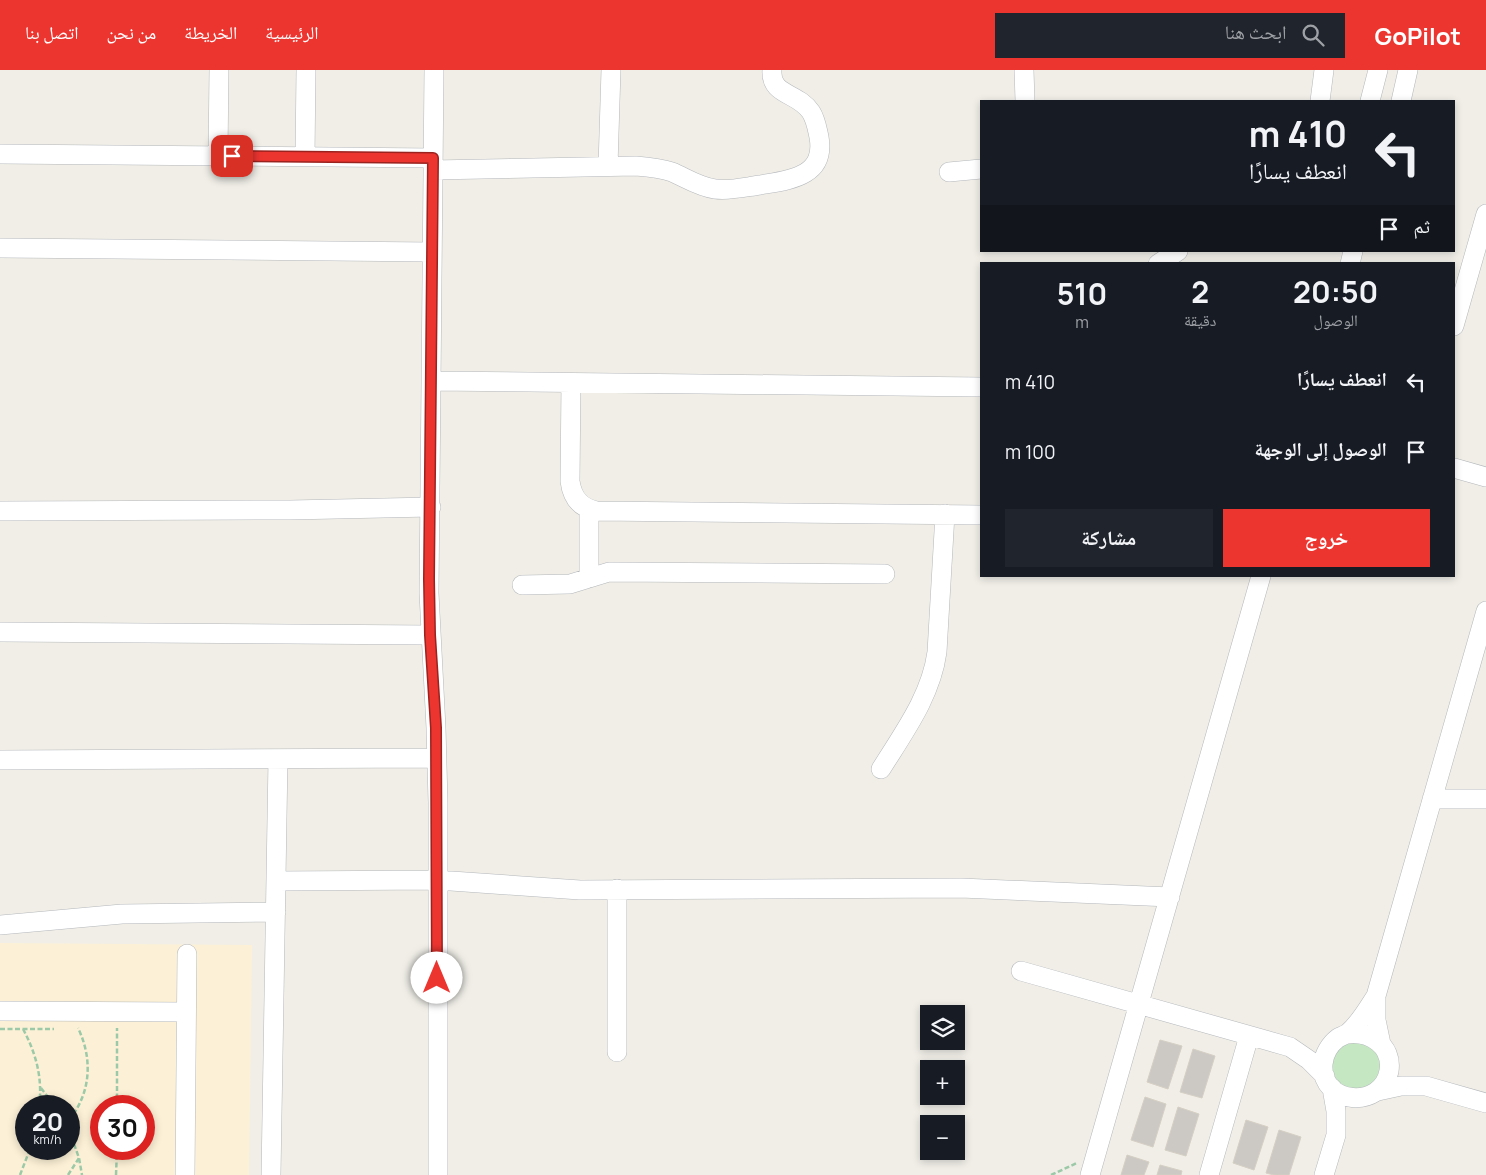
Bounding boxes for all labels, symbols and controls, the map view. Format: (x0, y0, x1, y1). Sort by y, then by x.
search box (995, 13, 1345, 58)
text: ابحث هنا (1225, 19, 1287, 45)
text: GoPilot (1375, 19, 1461, 52)
text: اتصل بنا (25, 20, 78, 44)
text: من نحن (106, 20, 156, 44)
text: الخريطة (184, 20, 237, 44)
text: الرئيسية (265, 20, 319, 44)
icon: search (1299, 21, 1327, 49)
text: 410 m (1249, 110, 1347, 158)
icon: left (1365, 120, 1430, 185)
pin (211, 135, 253, 177)
icon: arrive (218, 142, 246, 170)
text: انعطف يسارًا (1249, 156, 1347, 186)
text: ثم (1413, 213, 1430, 239)
icon: arrive (1375, 215, 1403, 243)
text: 2 (1191, 271, 1209, 312)
text: 20:50 (1293, 271, 1378, 312)
text: 510 (1057, 273, 1107, 314)
text: دقيقة (1184, 309, 1216, 331)
text: الوصول (1314, 309, 1358, 331)
text: m (1075, 311, 1089, 333)
text: انعطف يسارًا (1297, 366, 1387, 392)
icon: left (1402, 368, 1430, 396)
text: 410 m (1005, 369, 1055, 395)
text: الوصول إلى الوجهة (1254, 436, 1387, 462)
icon: arrive (1402, 438, 1430, 466)
text: 100 m (1005, 439, 1056, 465)
button: مشاركة (1005, 509, 1213, 567)
button: خروج (1223, 509, 1430, 567)
position arrow (410, 951, 462, 1003)
map controls (920, 1005, 965, 1160)
button: layers (920, 1005, 965, 1050)
button: + (920, 1060, 965, 1105)
speed limit sign: 30 (90, 1095, 155, 1160)
text: 20 (32, 1104, 63, 1139)
button: − (920, 1115, 965, 1160)
text: km/h (34, 1131, 61, 1148)

